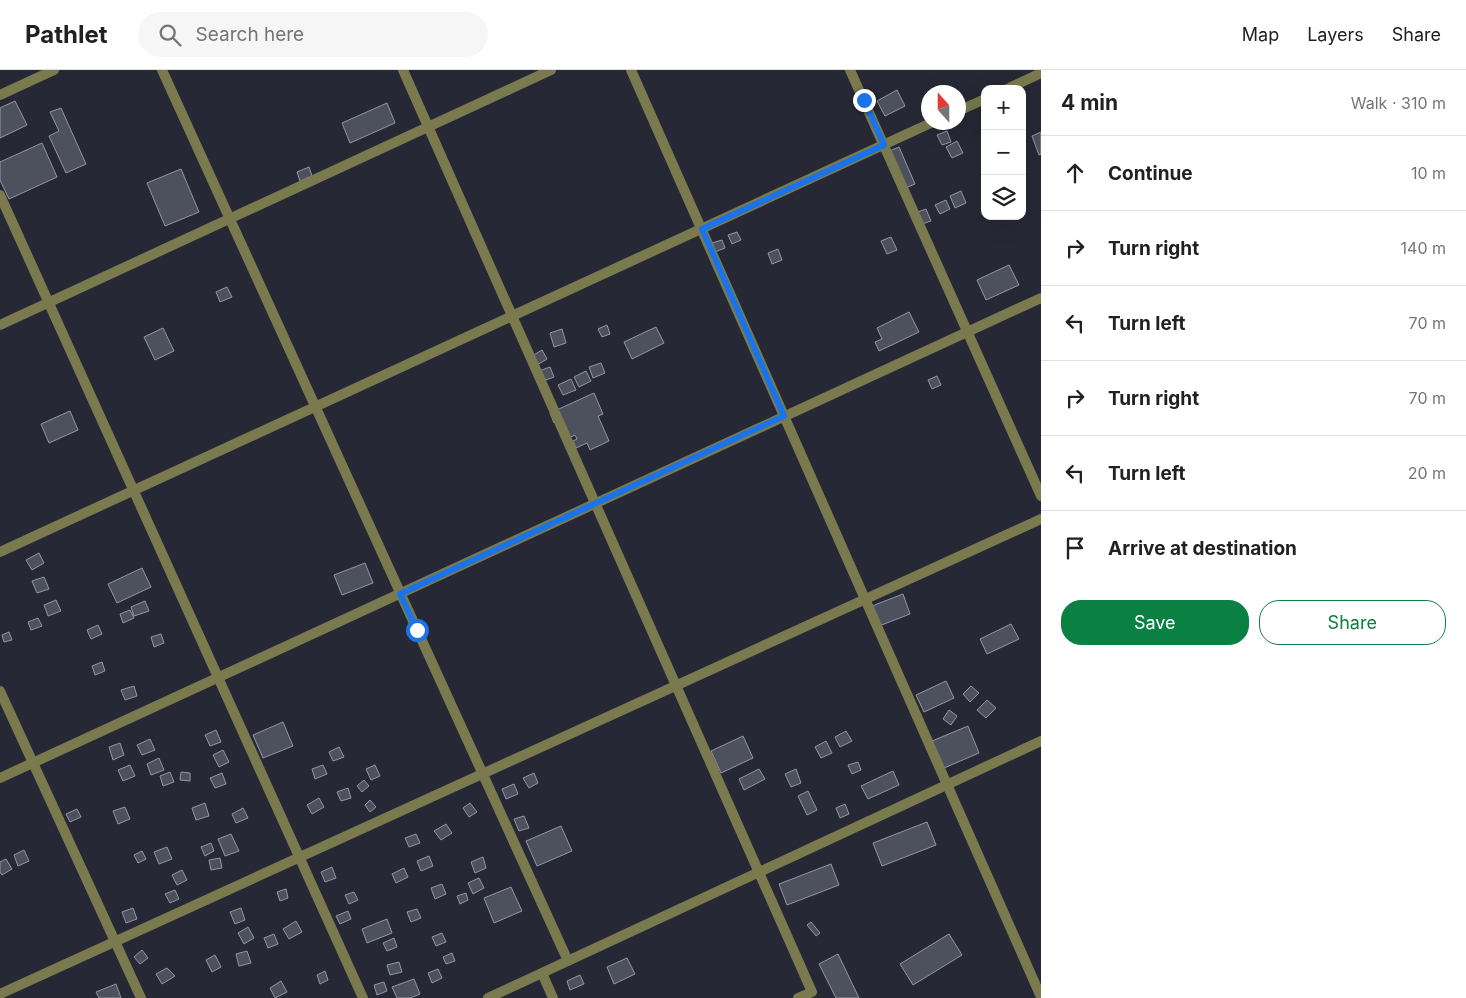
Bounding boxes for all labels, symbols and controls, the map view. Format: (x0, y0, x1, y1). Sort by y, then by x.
search box (138, 12, 488, 57)
text: Pathlet (25, 20, 108, 49)
icon: search (156, 21, 184, 49)
text: Search here (196, 23, 304, 46)
text: Map (1242, 24, 1279, 45)
text: Layers (1307, 24, 1364, 45)
text: Share (1392, 24, 1441, 45)
north arrow (921, 85, 966, 130)
map controls (981, 85, 1026, 220)
button: + (981, 85, 1026, 130)
route end (853, 89, 876, 112)
text: 4 min (1061, 90, 1118, 115)
text: Walk · 310 m (1351, 93, 1446, 113)
button: − (981, 130, 1026, 175)
icon: ahead (1061, 159, 1089, 187)
text: Continue (1108, 162, 1193, 185)
text: 10 m (1411, 163, 1446, 183)
button: layers (981, 175, 1026, 220)
icon: right (1061, 234, 1089, 262)
text: Turn right (1108, 237, 1199, 260)
text: 140 m (1401, 238, 1446, 258)
icon: left (1061, 309, 1089, 337)
text: Turn left (1108, 312, 1186, 335)
text: 70 m (1409, 313, 1446, 333)
icon: right (1061, 384, 1089, 412)
text: Turn right (1108, 387, 1199, 410)
text: 70 m (1409, 388, 1446, 408)
icon: left (1061, 459, 1089, 487)
text: Turn left (1108, 462, 1186, 485)
text: 20 m (1408, 463, 1446, 483)
icon: arrive (1061, 534, 1089, 562)
text: Arrive at destination (1108, 537, 1297, 560)
button: Save (1061, 600, 1249, 645)
button: Share (1259, 600, 1446, 645)
route start (406, 619, 429, 642)

